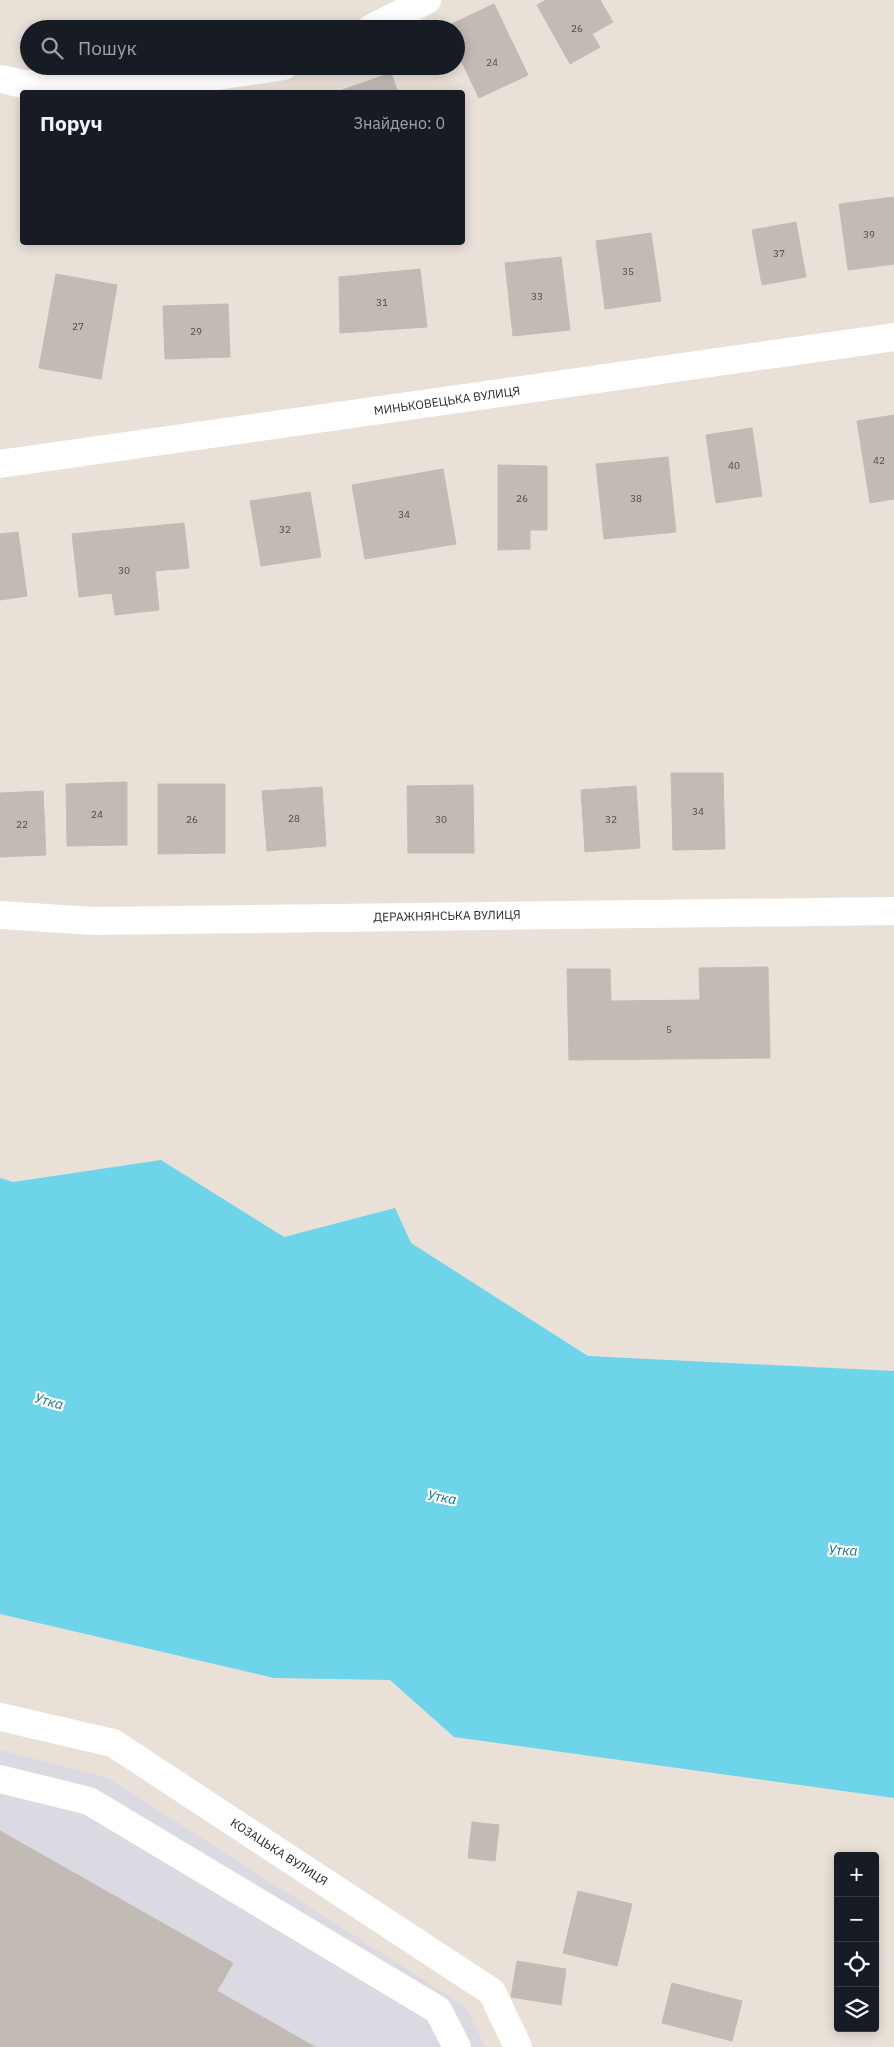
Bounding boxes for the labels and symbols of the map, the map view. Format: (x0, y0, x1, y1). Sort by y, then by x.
house number: 26 (571, 22, 583, 35)
house number: 24 (486, 56, 498, 69)
house number: 39 (863, 228, 875, 241)
house number: 37 (773, 247, 785, 260)
house number: 35 (622, 265, 634, 278)
house number: 33 (531, 290, 543, 303)
house number: 31 (376, 296, 388, 309)
house number: 27 (72, 320, 84, 333)
house number: 29 (190, 325, 202, 338)
street label: МИНЬКОВЕЦЬКА ВУЛИЦЯ (373, 383, 521, 418)
house number: 42 (873, 454, 885, 467)
house number: 40 (728, 459, 740, 472)
house number: 26 (516, 492, 528, 505)
house number: 38 (630, 492, 642, 505)
house number: 34 (398, 508, 410, 521)
house number: 32 (279, 523, 291, 536)
house number: 30 (118, 564, 130, 577)
house number: 34 (692, 805, 704, 818)
house number: 24 (91, 808, 103, 821)
house number: 28 (288, 812, 300, 825)
house number: 26 (186, 813, 198, 826)
house number: 30 (435, 813, 447, 826)
house number: 32 (605, 813, 617, 826)
house number: 22 (16, 818, 28, 831)
street label: ДЕРАЖНЯНСЬКА ВУЛИЦЯ (373, 907, 521, 924)
house number: 5 (666, 1023, 672, 1036)
water label: Утка (33, 1389, 65, 1413)
water label: Утка (426, 1486, 458, 1508)
water label: Утка (828, 1540, 858, 1560)
street label: КОЗАЦЬКА ВУЛИЦЯ (228, 1815, 331, 1889)

